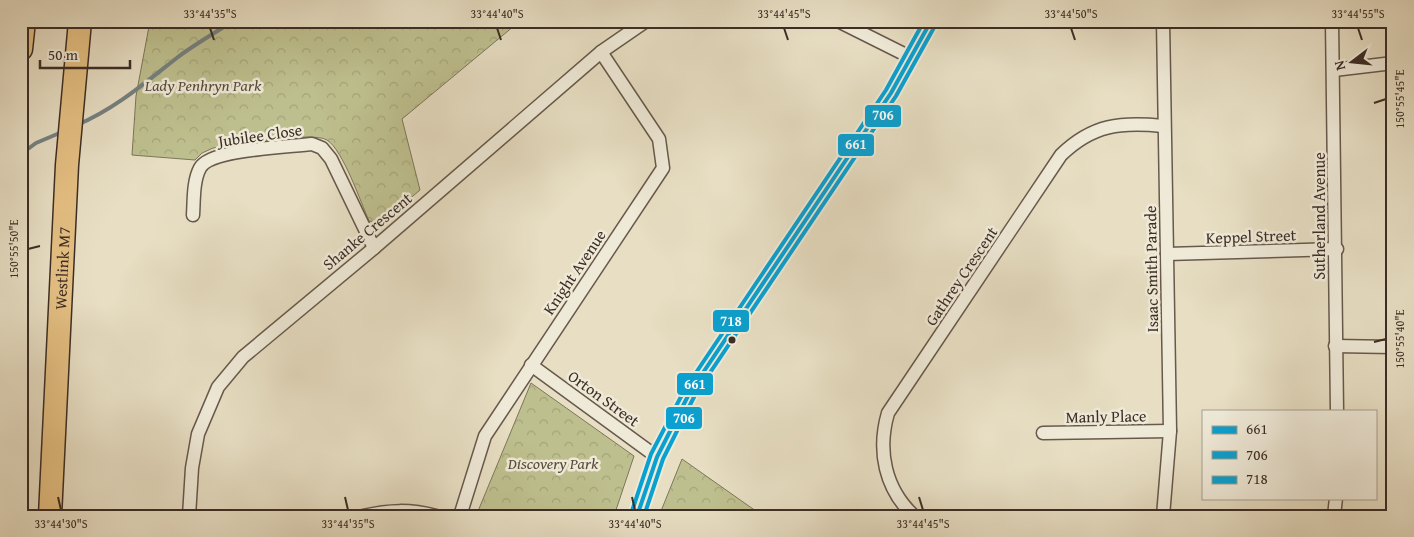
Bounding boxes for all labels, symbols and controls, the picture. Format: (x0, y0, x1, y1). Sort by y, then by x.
text: 33°44'35"S (183, 5, 237, 22)
text: 33°44'40"S (470, 5, 524, 22)
text: 33°44'45"S (757, 5, 811, 22)
text: 33°44'50"S (1044, 5, 1098, 22)
text: 33°44'55"S (1331, 5, 1385, 22)
scale bar (40, 38, 130, 70)
north arrow (1326, 38, 1376, 88)
text: 50 m (48, 44, 79, 65)
text: N (1328, 58, 1350, 73)
text: 150°55'45"E (1391, 69, 1408, 129)
park label: Lady Penhryn Park (144, 73, 262, 97)
line badge: 706 (864, 104, 902, 128)
text: 706 (872, 105, 894, 125)
street label: Jubilee Close (214, 117, 304, 153)
line badge: 661 (837, 133, 875, 157)
text: 661 (845, 134, 867, 154)
street label: Sutherland Avenue (1307, 152, 1331, 280)
street label: Shanke Crescent (317, 186, 417, 276)
street label: Isaac Smith Parade (1138, 205, 1164, 333)
text: 150°55'50"E (5, 219, 22, 279)
street label: Gathrey Crescent (919, 221, 1003, 330)
street label: Keppel Street (1205, 222, 1297, 250)
street label: Knight Avenue (537, 225, 611, 319)
street label: Westlink M7 (48, 226, 76, 310)
line badge: 718 (712, 309, 750, 333)
text: 150°55'40"E (1391, 309, 1408, 369)
text: 718 (720, 311, 742, 331)
unlabelled marker (727, 335, 737, 345)
street label: Orton Street (563, 364, 645, 432)
line badge: 661 (676, 372, 714, 396)
text: 661 (684, 374, 706, 394)
street label: Manly Place (1065, 403, 1147, 429)
line badge: 706 (665, 406, 703, 430)
text: 706 (673, 408, 695, 428)
legend (1202, 410, 1376, 500)
text: 661 (1246, 418, 1268, 439)
text: 706 (1246, 444, 1268, 465)
park label: Discovery Park (507, 451, 599, 475)
text: 718 (1246, 468, 1268, 489)
text: 33°44'30"S (34, 515, 88, 532)
text: 33°44'35"S (321, 515, 375, 532)
text: 33°44'40"S (608, 515, 662, 532)
text: 33°44'45"S (896, 515, 950, 532)

